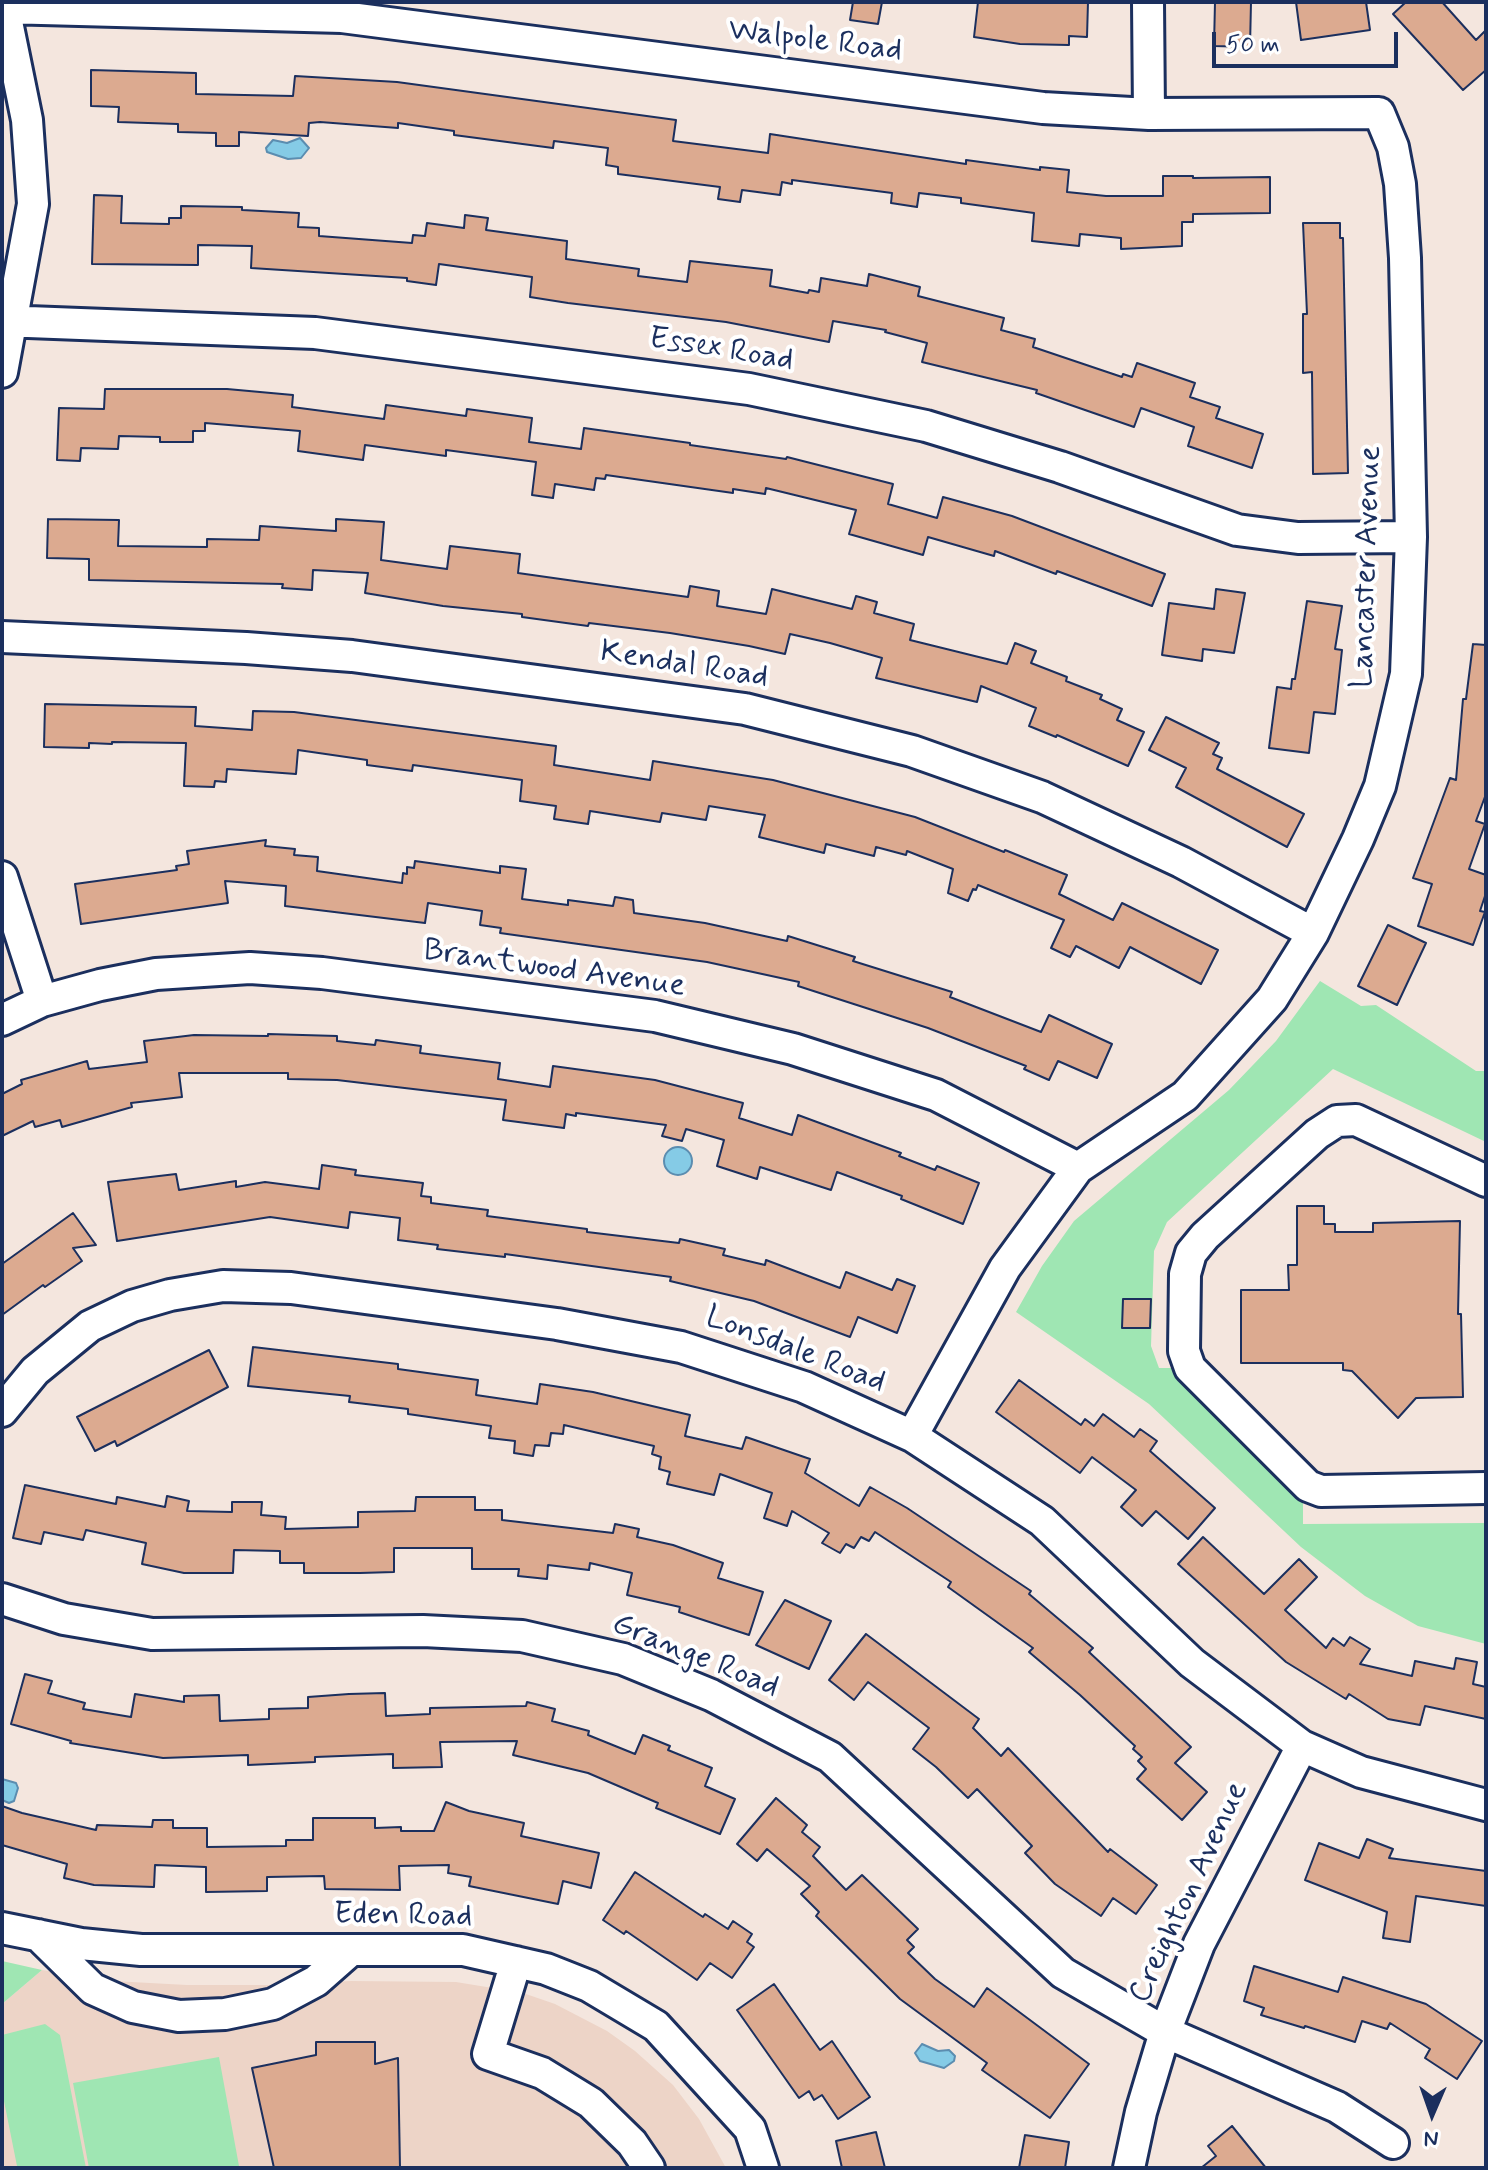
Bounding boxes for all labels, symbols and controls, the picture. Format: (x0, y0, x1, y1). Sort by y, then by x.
street label: Walpole Road (726, 12, 904, 72)
scale bar (1216, 16, 1402, 66)
text: 50 m (1226, 30, 1280, 61)
street label: Essex Road (646, 321, 796, 381)
street label: Lancaster Avenue (1345, 445, 1391, 689)
street label: Kendal Road (597, 634, 771, 698)
street label: Brantwood Avenue (421, 933, 687, 1007)
street label: Lonsdale Road (699, 1299, 891, 1403)
street label: Grange Road (606, 1606, 784, 1708)
street label: Creighton Avenue (1122, 1776, 1258, 2010)
street label: Eden Road (333, 1897, 473, 1937)
north arrow (1392, 2074, 1472, 2154)
text: N (1423, 2124, 1439, 2152)

